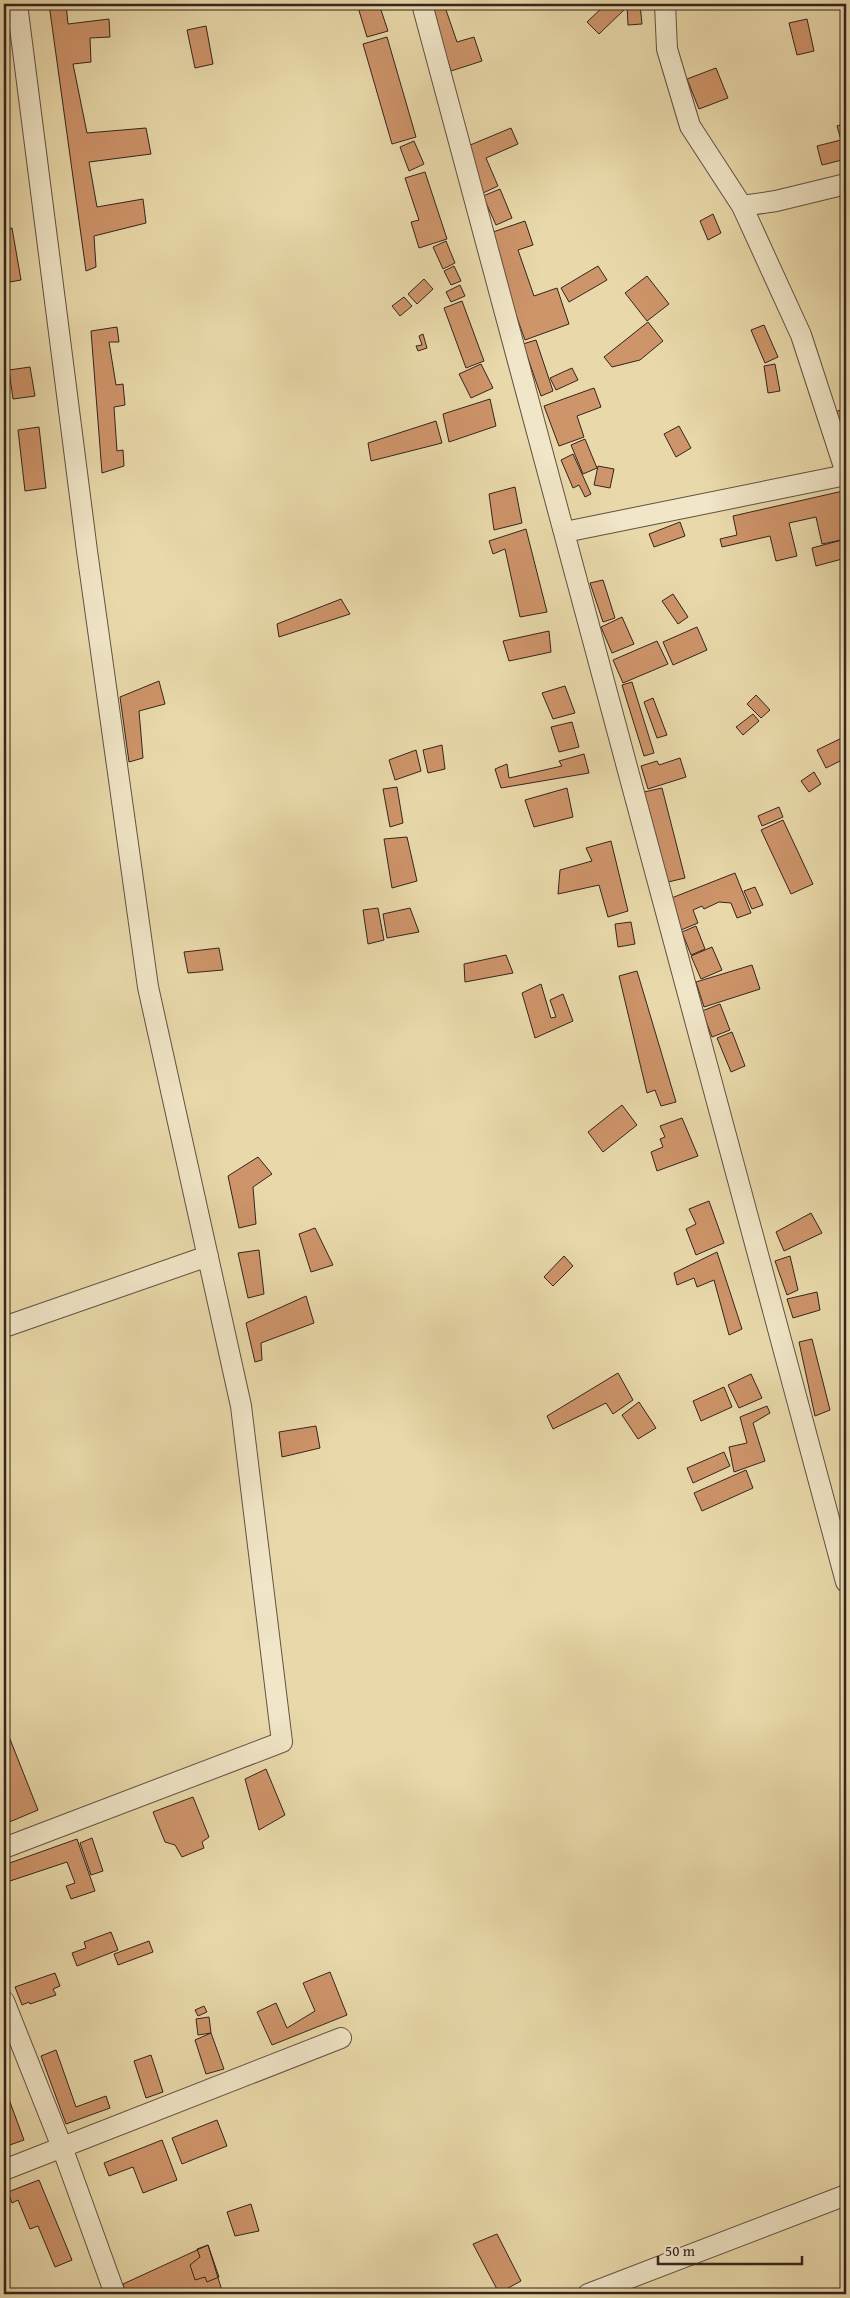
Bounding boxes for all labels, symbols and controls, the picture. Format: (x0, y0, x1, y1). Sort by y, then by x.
scale bar (658, 2233, 801, 2265)
text: 50 m (665, 2240, 696, 2261)

